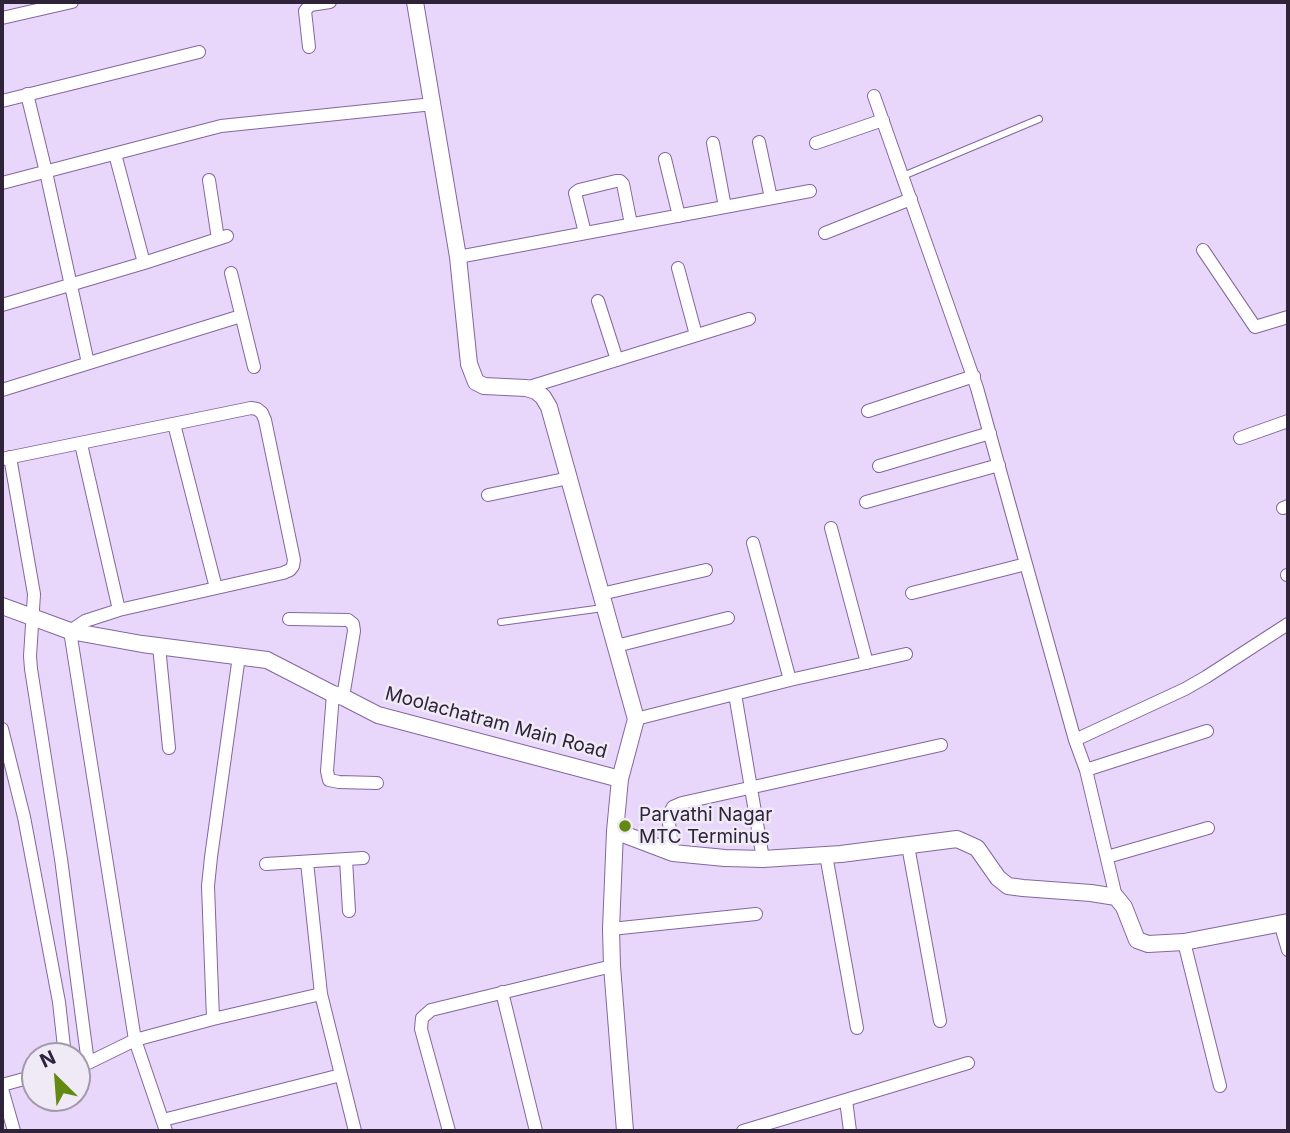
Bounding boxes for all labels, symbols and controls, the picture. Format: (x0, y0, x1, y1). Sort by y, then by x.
street label: Moolachatram Main Road (383, 682, 609, 764)
place label: Parvathi Nagar MTC Terminus (639, 804, 772, 848)
marker: Parvathi Nagar MTC Terminus (617, 818, 633, 834)
north arrow (21, 1042, 91, 1112)
text: N (36, 1046, 59, 1073)

